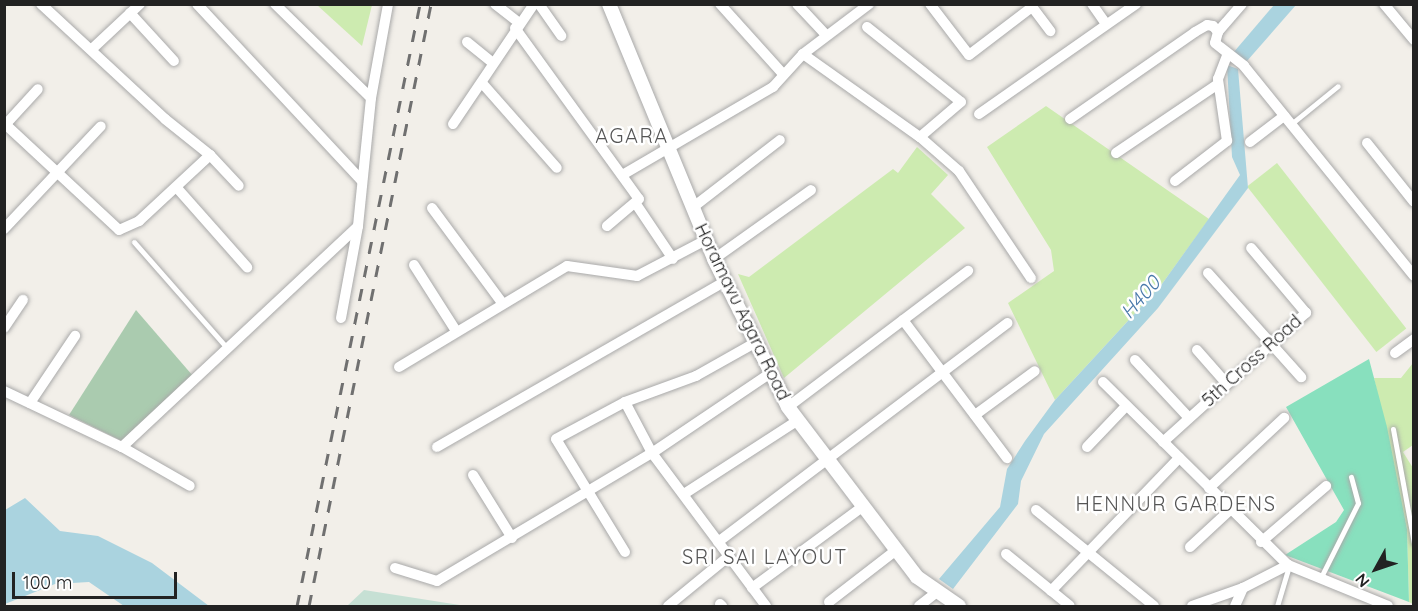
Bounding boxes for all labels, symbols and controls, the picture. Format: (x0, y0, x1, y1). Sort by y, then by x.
district label: AGARA (595, 123, 669, 147)
street label: Horamavu Agara Road (690, 220, 794, 404)
water label: H400 (1115, 271, 1165, 323)
street label: 5th Cross Road (1198, 311, 1306, 411)
district label: HENNUR GARDENS (1076, 491, 1276, 515)
north arrow (1346, 539, 1406, 599)
district label: SRI SAI LAYOUT (682, 544, 848, 568)
scale bar (15, 560, 180, 598)
text: N (1351, 570, 1374, 592)
text: 100 m (23, 571, 72, 594)

